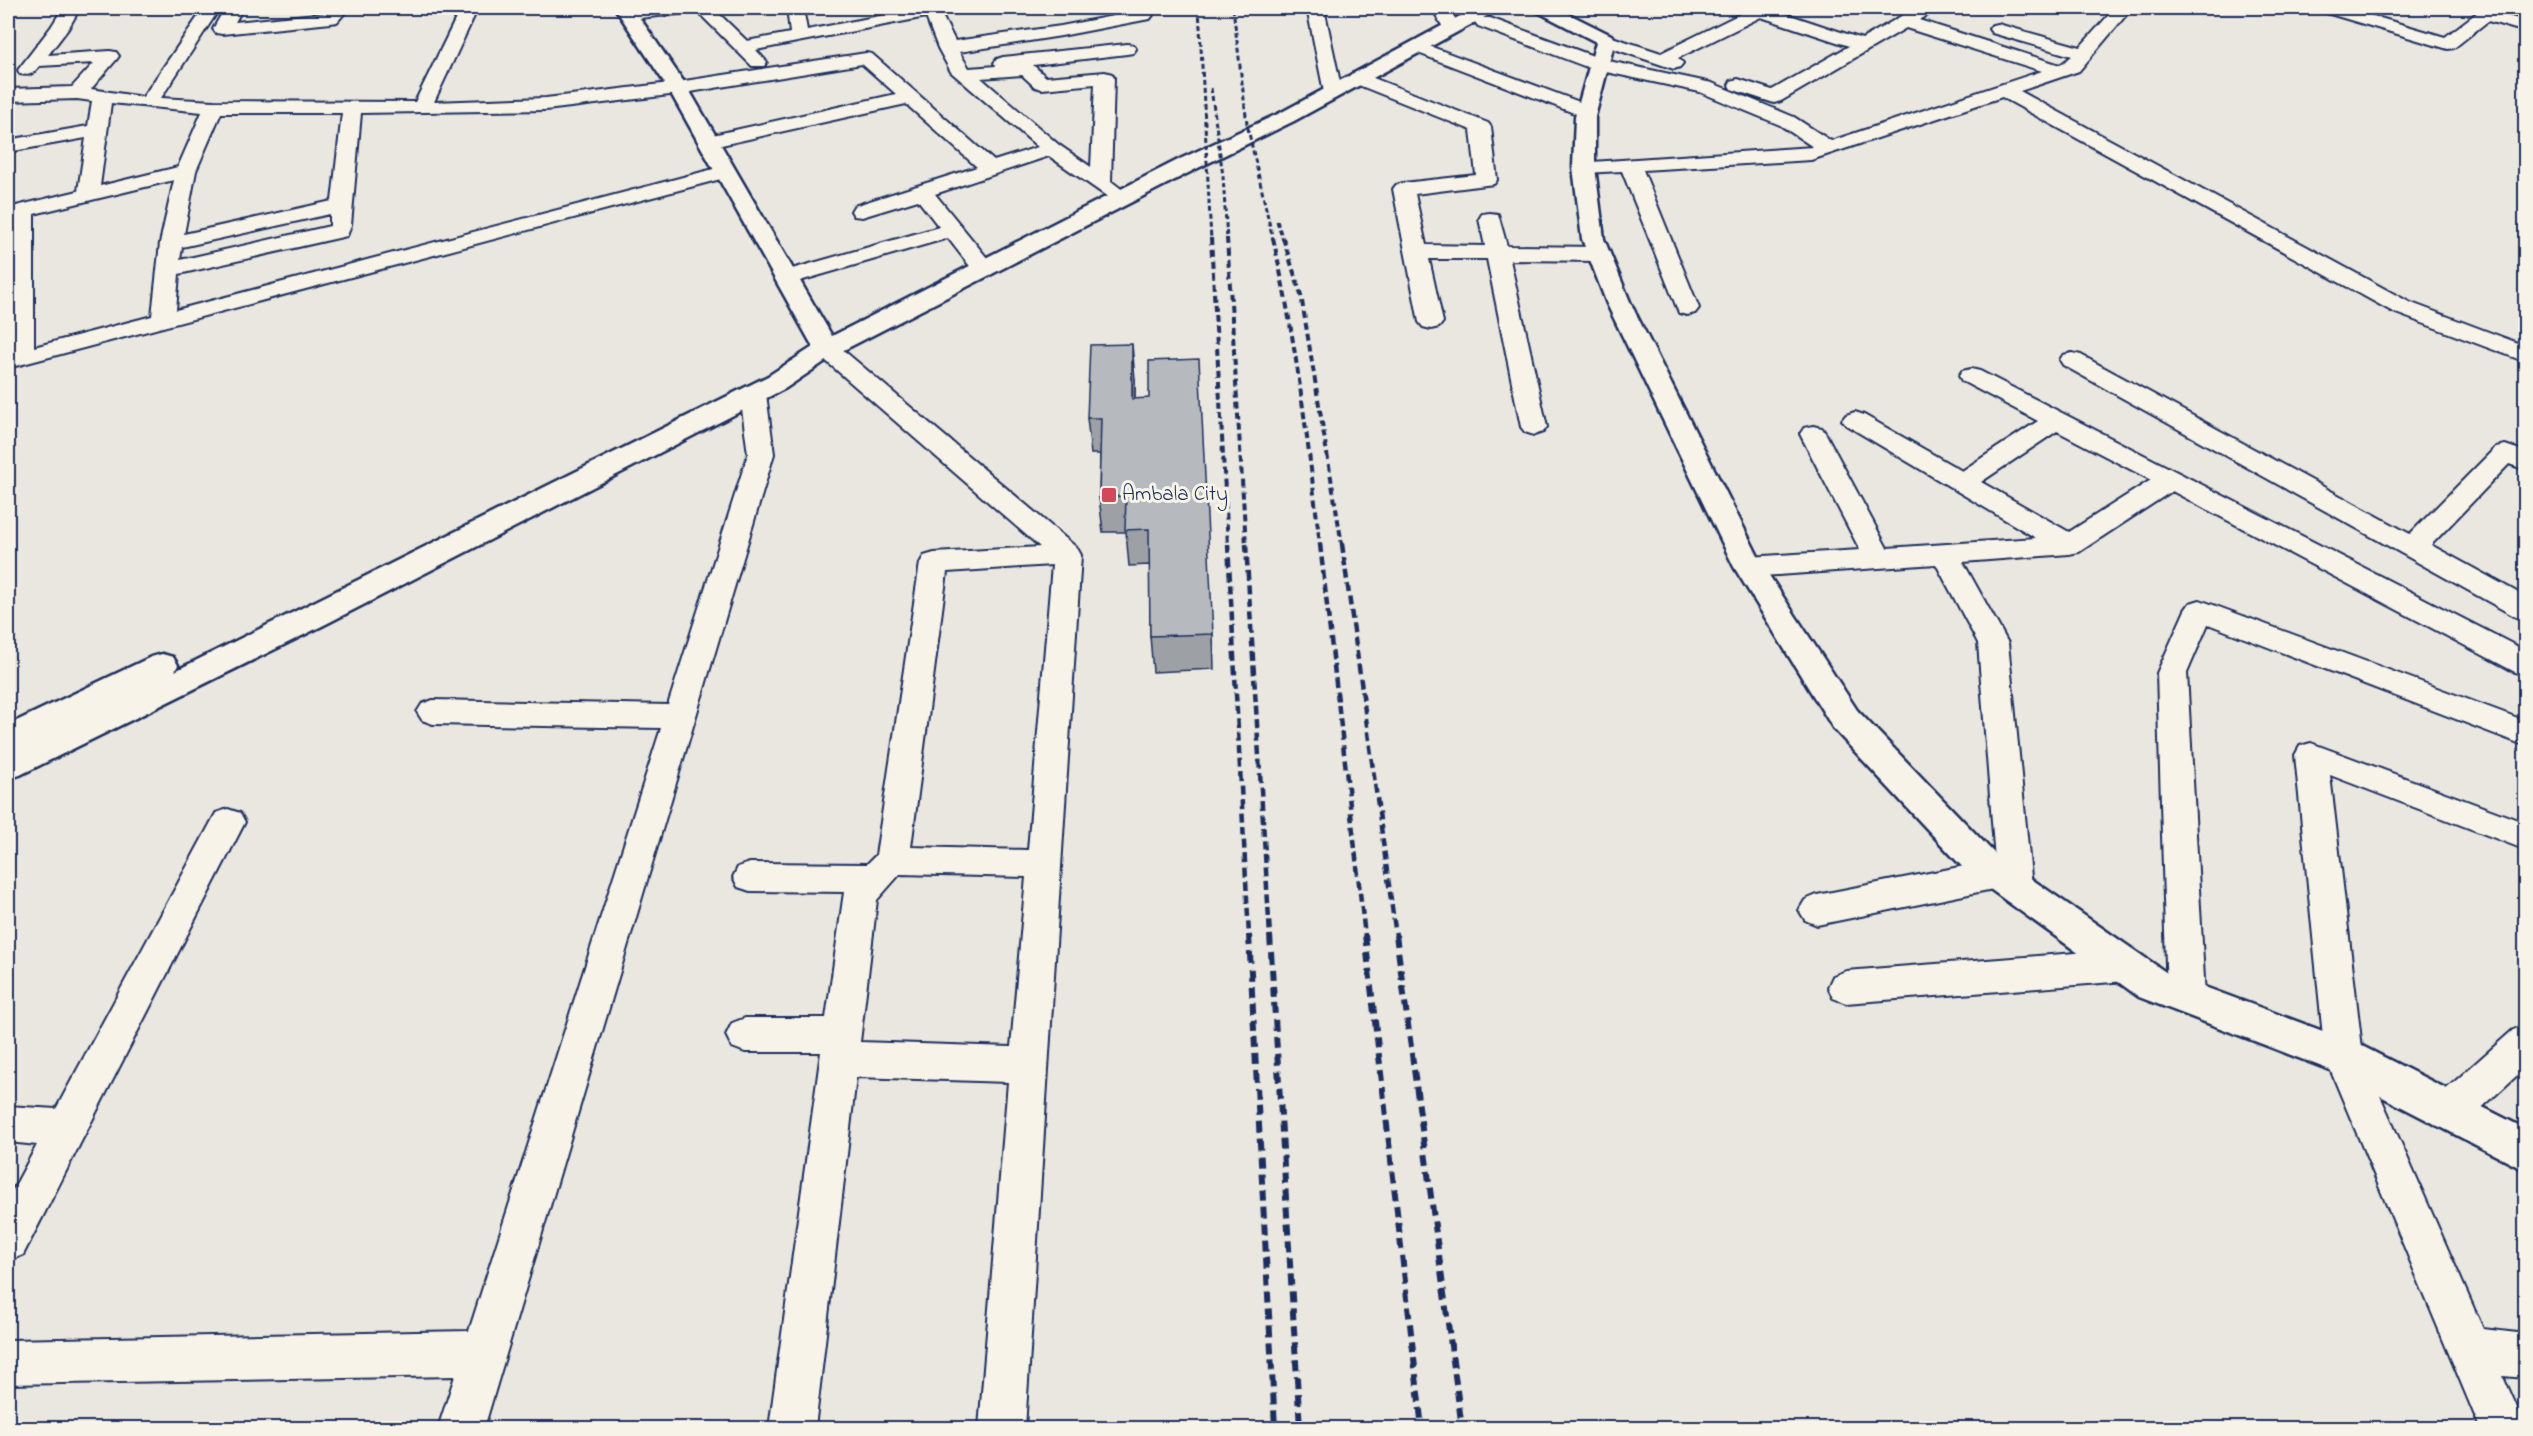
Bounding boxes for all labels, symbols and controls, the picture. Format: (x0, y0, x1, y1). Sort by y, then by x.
place label: Ambala City (1122, 480, 1228, 512)
marker: Ambala City (1100, 486, 1118, 504)

